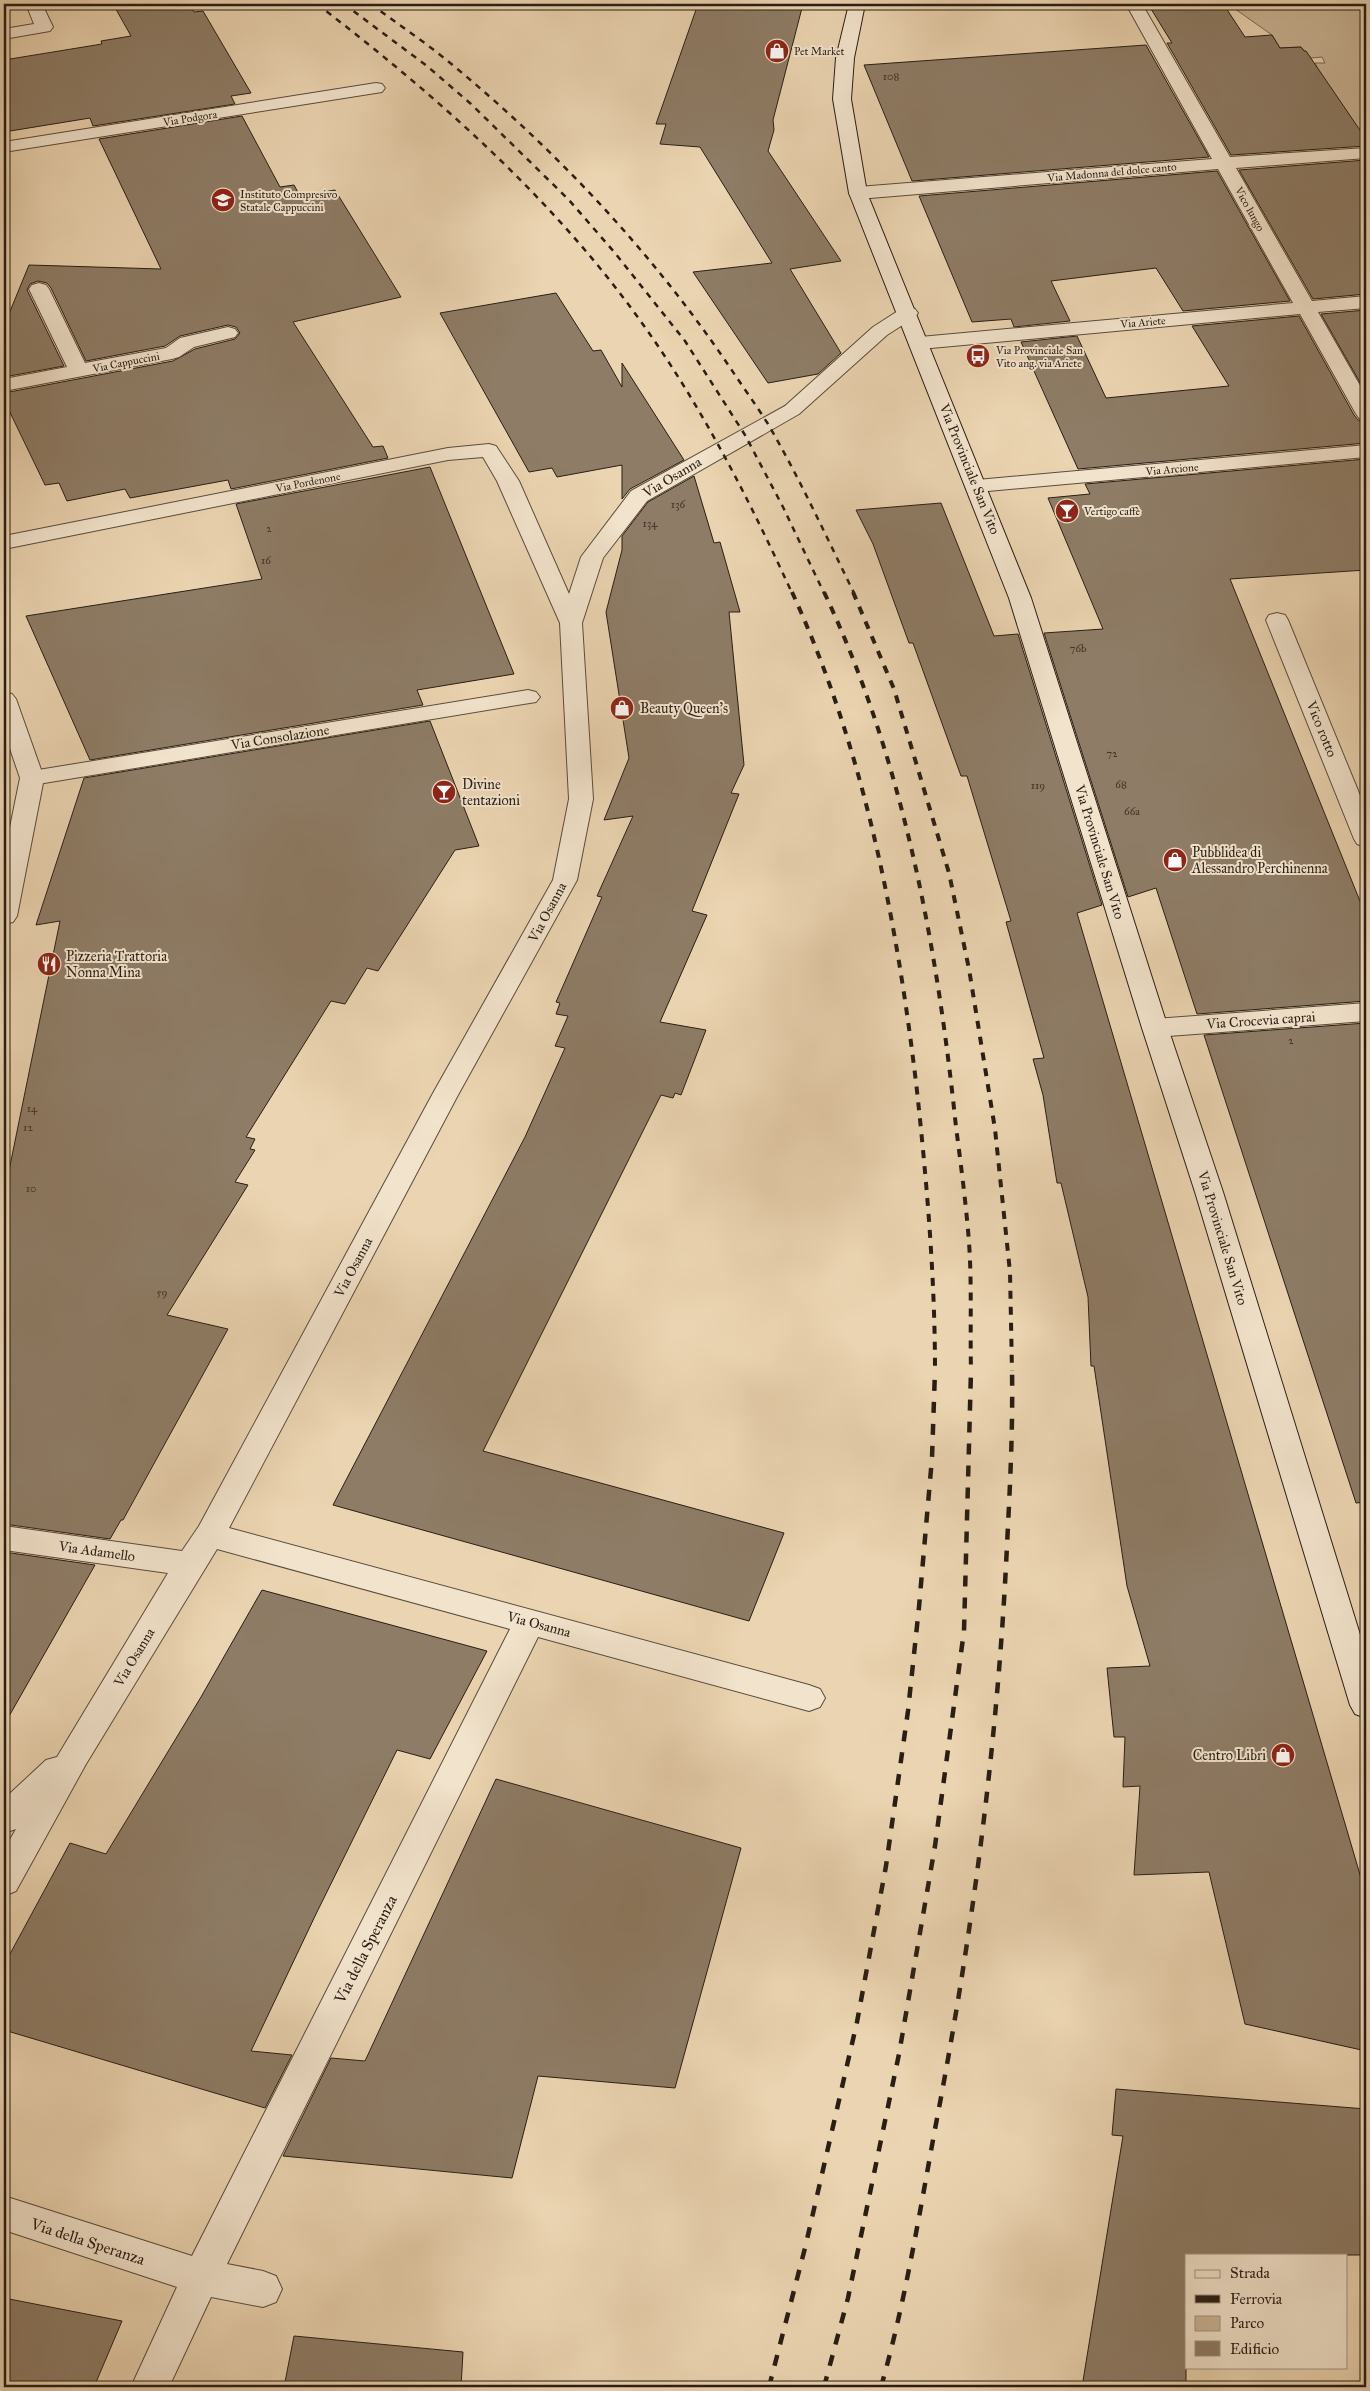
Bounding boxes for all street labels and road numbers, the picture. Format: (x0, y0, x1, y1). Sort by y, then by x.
street label: Via Podgora (161, 108, 218, 129)
street label: Via Madonna del dolce canto (1046, 160, 1177, 185)
street label: Vico lungo (1232, 184, 1267, 234)
street label: Via Ariete (1119, 314, 1167, 331)
street label: Via Cappuccini (91, 350, 161, 376)
street label: Via Provinciale San Vito (935, 400, 1004, 537)
street label: Via Osanna (639, 453, 705, 502)
street label: Via Arcione (1144, 461, 1199, 478)
street label: Via Pordenone (274, 470, 342, 495)
street label: Vico rotto (1302, 698, 1340, 760)
street label: Via Consolazione (229, 721, 331, 754)
street label: Via Provinciale San Vito (1071, 782, 1128, 921)
street label: Via Osanna (524, 879, 570, 946)
street label: Via Crocevia caprai (1205, 1008, 1316, 1033)
street label: Via Provinciale San Vito (1194, 1168, 1251, 1307)
street label: Via Osanna (330, 1234, 376, 1301)
street label: Via Adamello (57, 1538, 136, 1565)
street label: Via Osanna (504, 1608, 573, 1641)
street label: Via Osanna (110, 1625, 159, 1690)
street label: Via della Speranza (330, 1892, 401, 2007)
street label: Via della Speranza (28, 2214, 147, 2269)

